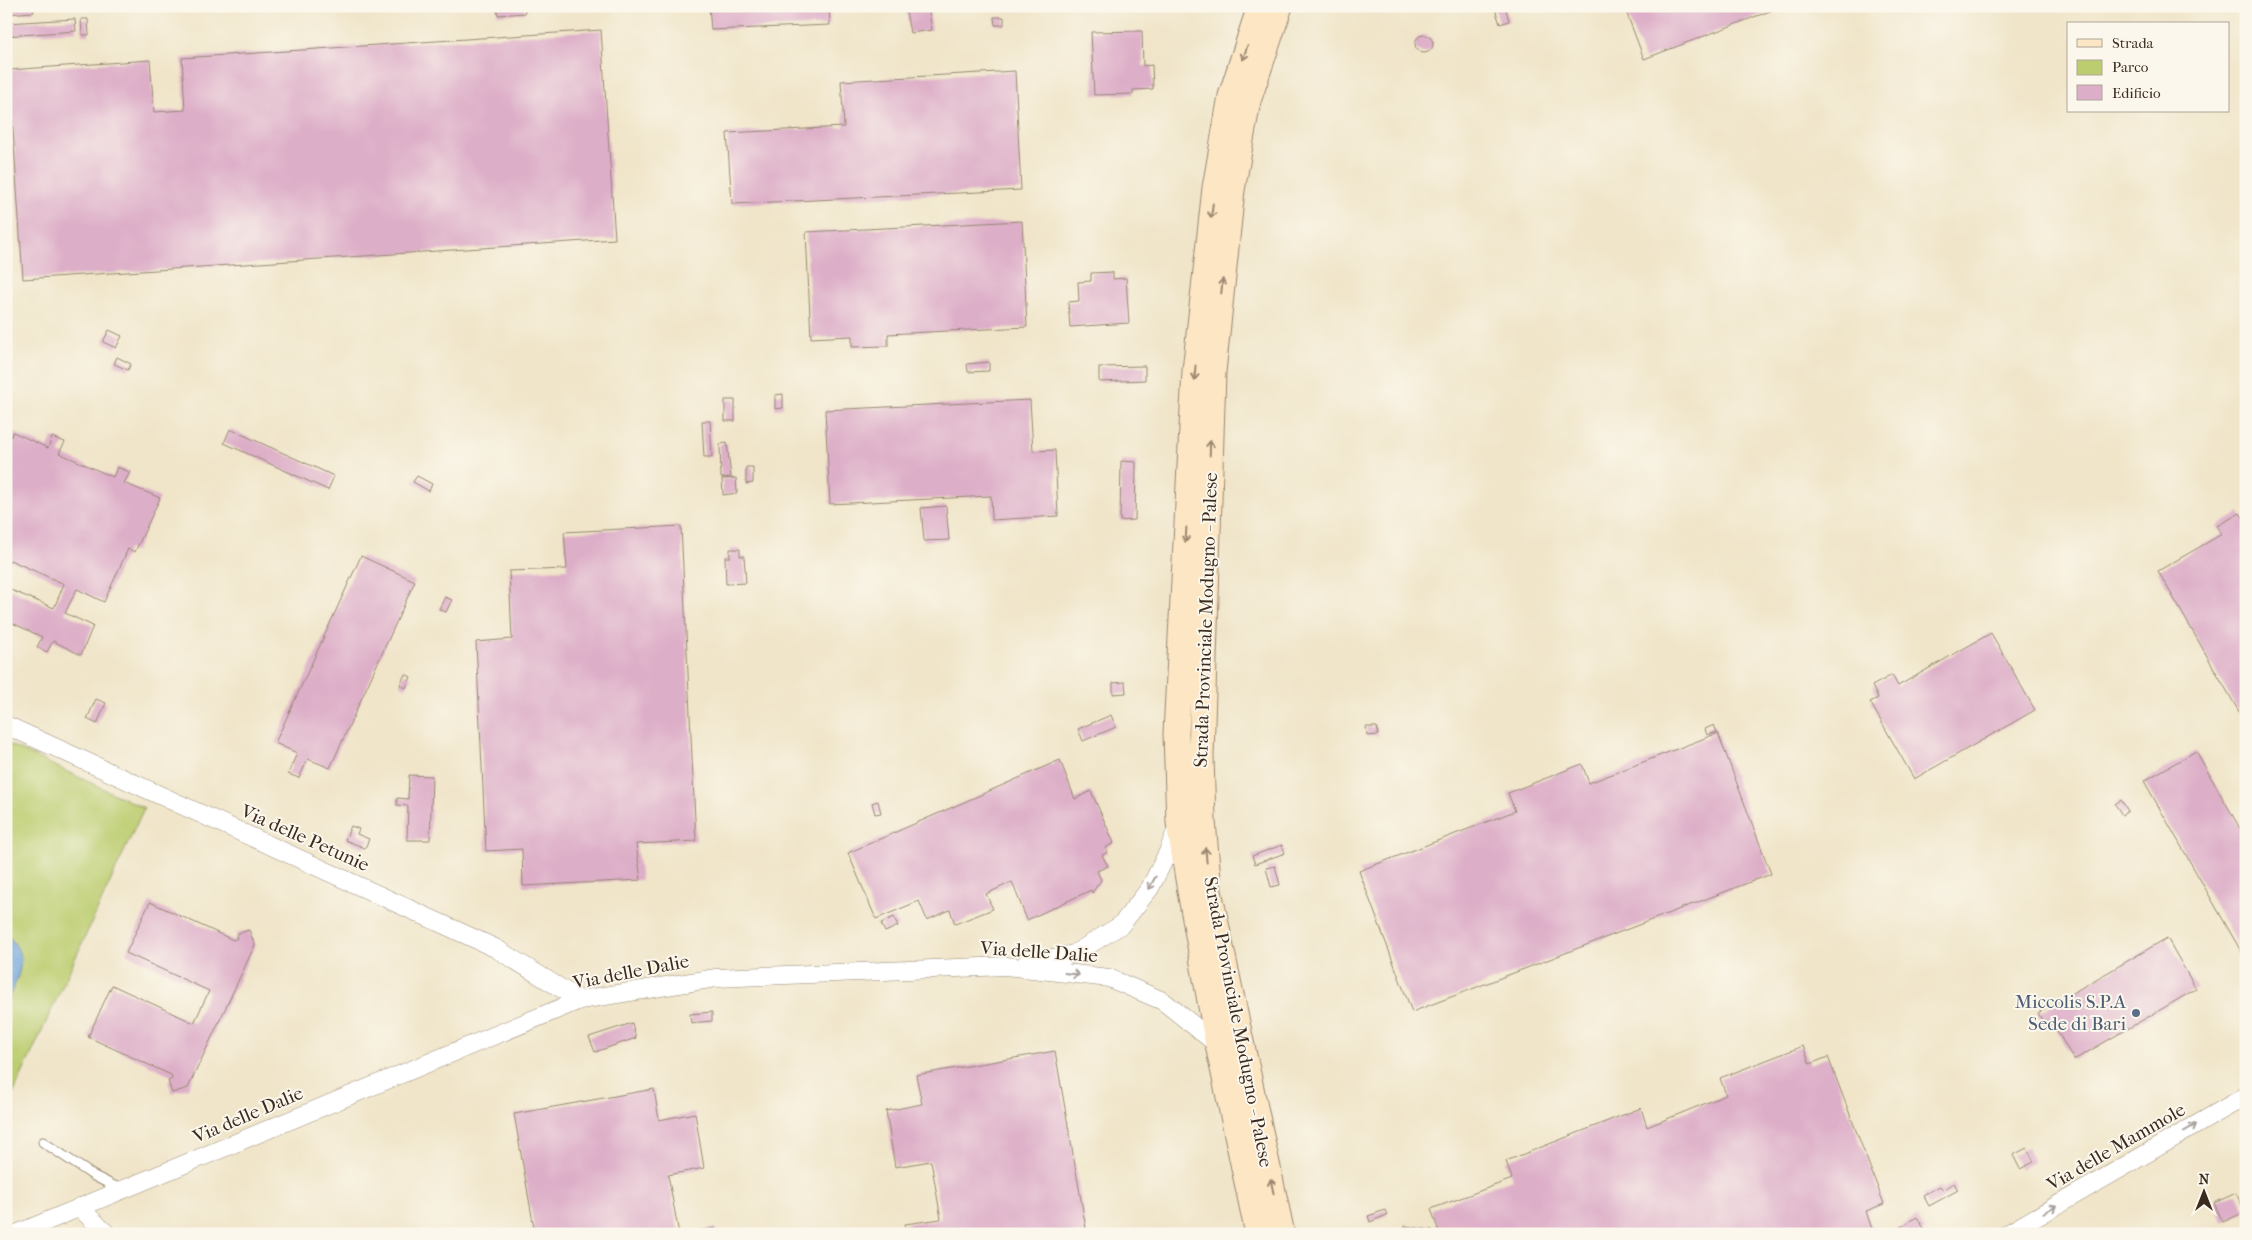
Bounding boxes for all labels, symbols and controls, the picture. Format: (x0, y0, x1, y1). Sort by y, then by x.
legend (2067, 22, 2230, 112)
text: Strada (2112, 34, 2155, 52)
one-way arrow (1240, 44, 1250, 60)
text: Parco (2112, 58, 2149, 76)
text: Edificio (2112, 84, 2161, 102)
one-way arrow (1207, 203, 1217, 219)
one-way arrow (1218, 279, 1227, 295)
one-way arrow (1190, 365, 1200, 381)
one-way arrow (1206, 440, 1215, 456)
street label: Strada Provinciale Modugno - Palese (1190, 472, 1222, 768)
one-way arrow (1182, 527, 1191, 543)
street label: Via delle Petunie (236, 799, 373, 876)
one-way arrow (1201, 848, 1211, 864)
one-way arrow (1146, 875, 1156, 890)
street label: Strada Provinciale Modugno - Palese (1199, 875, 1277, 1169)
street label: Via delle Dalie (979, 937, 1098, 967)
street label: Via delle Dalie (570, 950, 691, 994)
one-way arrow (1064, 969, 1080, 979)
place label: Miccolis S.P.A Sede di Bari (2015, 991, 2127, 1035)
marker: Miccolis S.P.A Sede di Bari (2130, 1007, 2142, 1019)
street label: Via delle Dalie (189, 1082, 306, 1149)
street label: Via delle Mammole (2042, 1098, 2189, 1196)
one-way arrow (2183, 1123, 2197, 1133)
north arrow (2180, 1168, 2230, 1218)
text: N (2199, 1171, 2210, 1188)
one-way arrow (1267, 1179, 1276, 1195)
one-way arrow (2042, 1204, 2056, 1214)

